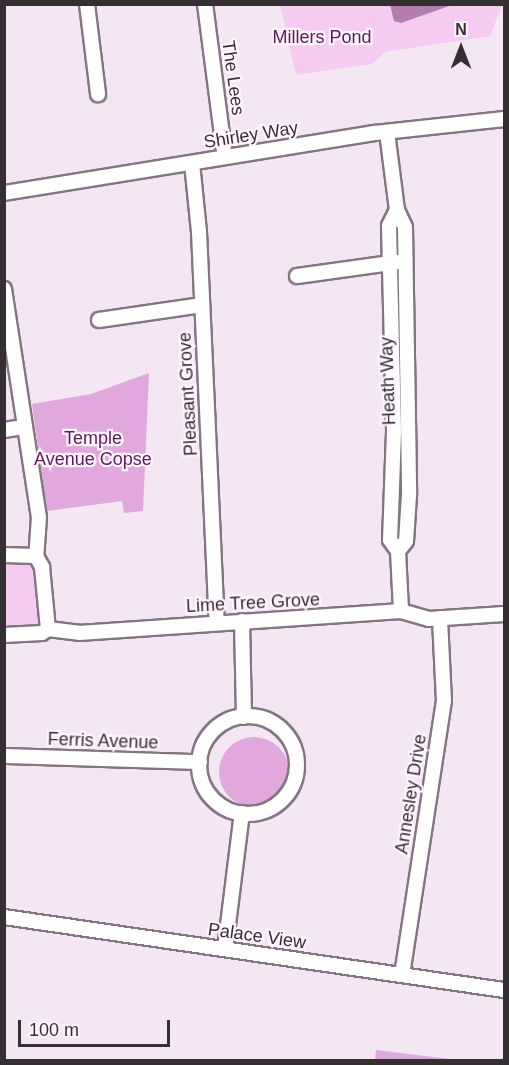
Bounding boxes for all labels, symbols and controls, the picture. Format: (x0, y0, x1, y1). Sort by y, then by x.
north arrow (431, 18, 491, 78)
text: N (455, 21, 467, 38)
park label: Millers Pond (272, 26, 372, 48)
street label: The Lees (217, 39, 249, 117)
street label: Shirley Way (202, 117, 300, 153)
street label: Pleasant Grove (174, 331, 202, 457)
street label: Heath Way (376, 336, 400, 426)
park label: Temple Avenue Copse (34, 428, 152, 470)
street label: Lime Tree Grove (185, 589, 321, 617)
street label: Ferris Avenue (47, 728, 159, 754)
street label: Annesley Drive (391, 733, 431, 855)
street label: Palace View (207, 918, 307, 954)
scale bar (21, 1008, 172, 1046)
text: 100 m (29, 1020, 79, 1040)

